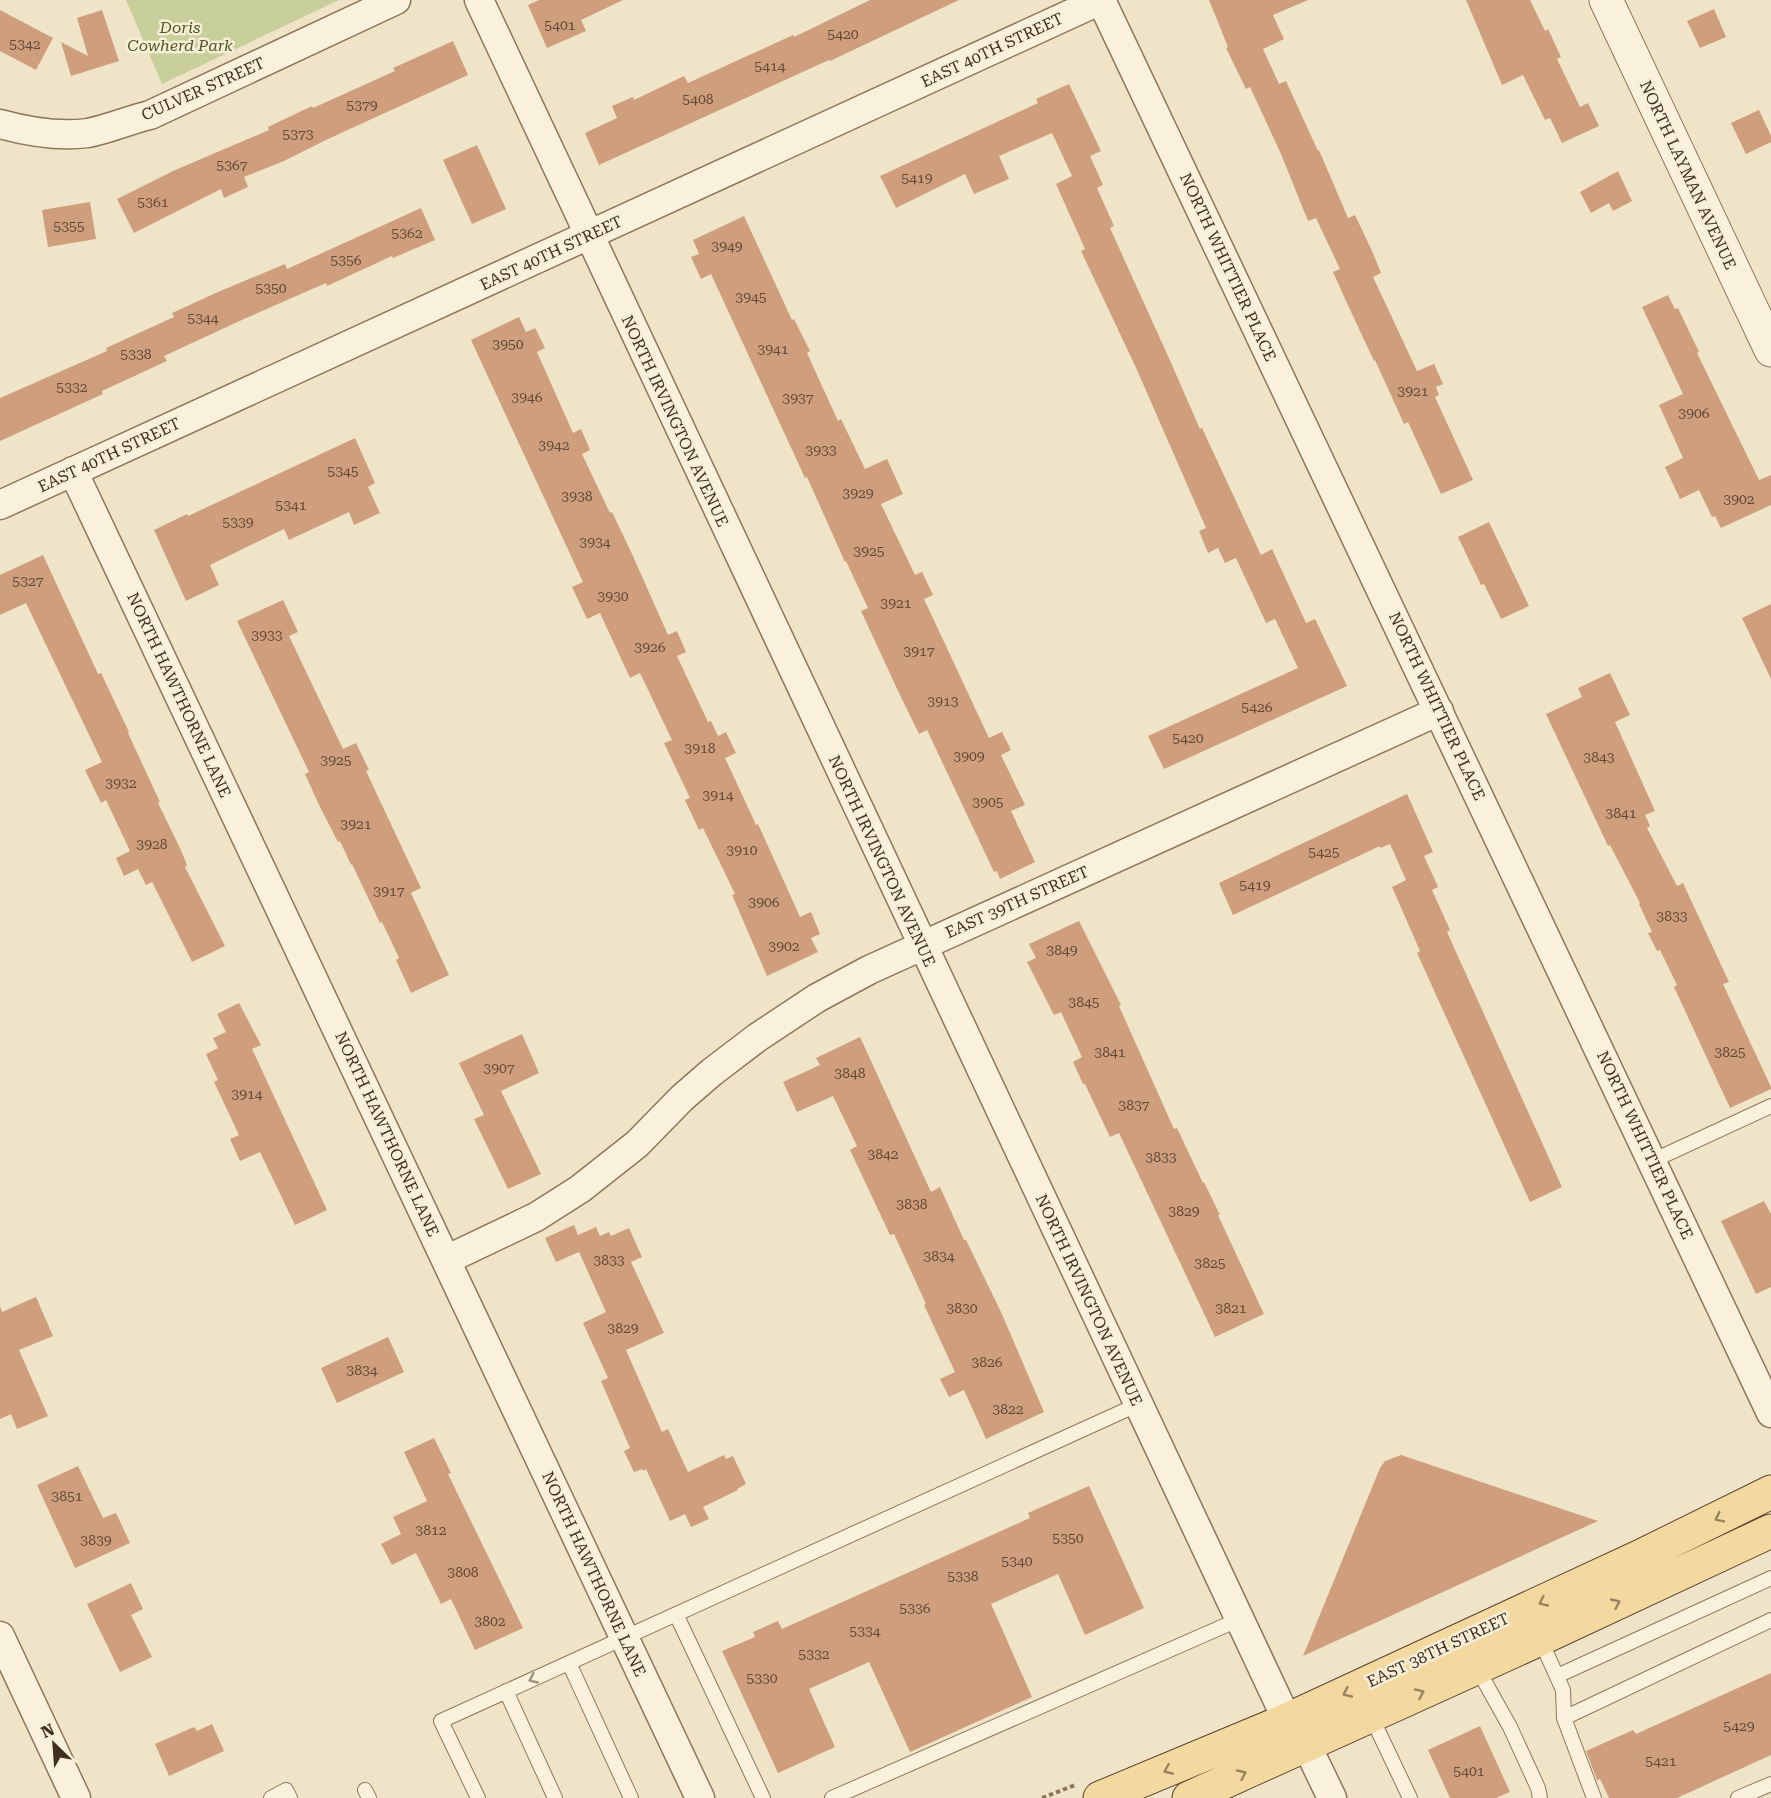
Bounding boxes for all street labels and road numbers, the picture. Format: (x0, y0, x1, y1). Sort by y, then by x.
street label: EAST 40TH STREET (918, 9, 1066, 91)
street label: CULVER STREET (138, 53, 268, 125)
street label: NORTH LAYMAN AVENUE (1636, 77, 1740, 273)
street label: NORTH WHITTIER PLACE (1176, 170, 1280, 364)
street label: EAST 40TH STREET (477, 212, 625, 294)
street label: NORTH IRVINGTON AVENUE (618, 312, 732, 530)
street label: EAST 40TH STREET (35, 414, 183, 496)
street label: NORTH HAWTHORNE LANE (123, 590, 235, 800)
street label: NORTH WHITTIER PLACE (1385, 609, 1489, 803)
street label: NORTH IRVINGTON AVENUE (825, 752, 939, 970)
street label: EAST 39TH STREET (942, 862, 1092, 942)
street label: NORTH HAWTHORNE LANE (331, 1029, 443, 1239)
street label: NORTH WHITTIER PLACE (1593, 1048, 1697, 1242)
street label: NORTH IRVINGTON AVENUE (1032, 1191, 1146, 1409)
street label: NORTH HAWTHORNE LANE (538, 1469, 650, 1679)
street label: EAST 38TH STREET (1364, 1609, 1512, 1691)

